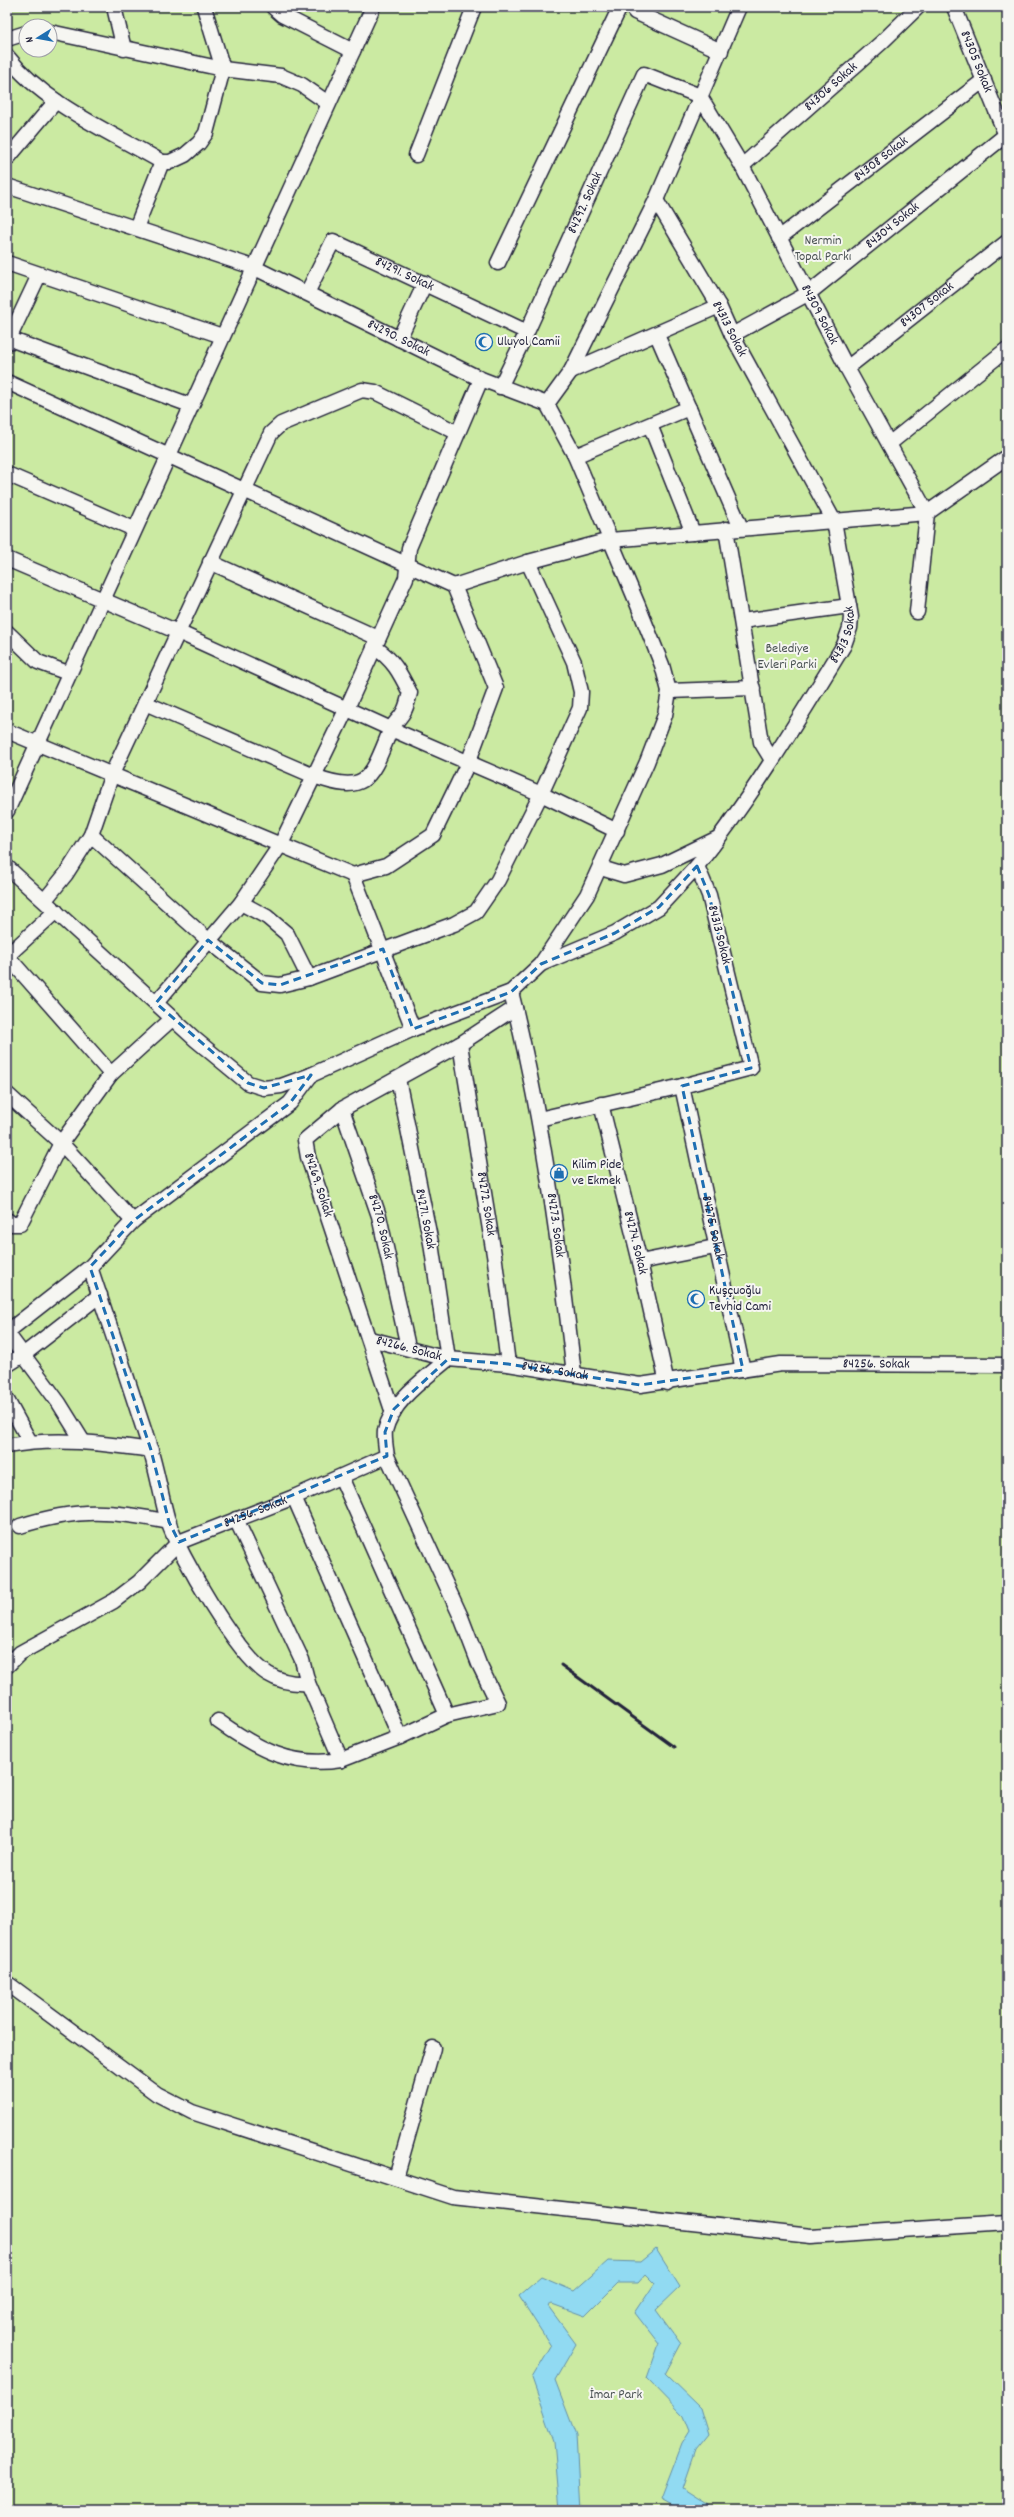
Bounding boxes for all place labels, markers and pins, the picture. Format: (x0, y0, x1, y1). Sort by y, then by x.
mosque icon: Uluyol Camii (474, 332, 494, 352)
place label: Uluyol Camii (497, 332, 560, 352)
place label: Kilim Pide ve Ekmek (572, 1155, 621, 1191)
shop icon: Kilim Pide ve Ekmek (549, 1163, 569, 1183)
place label: Kuşçuoğlu Tevhid Cami (709, 1281, 771, 1317)
mosque icon: Kuşçuoğlu Tevhid Cami (686, 1289, 706, 1309)

